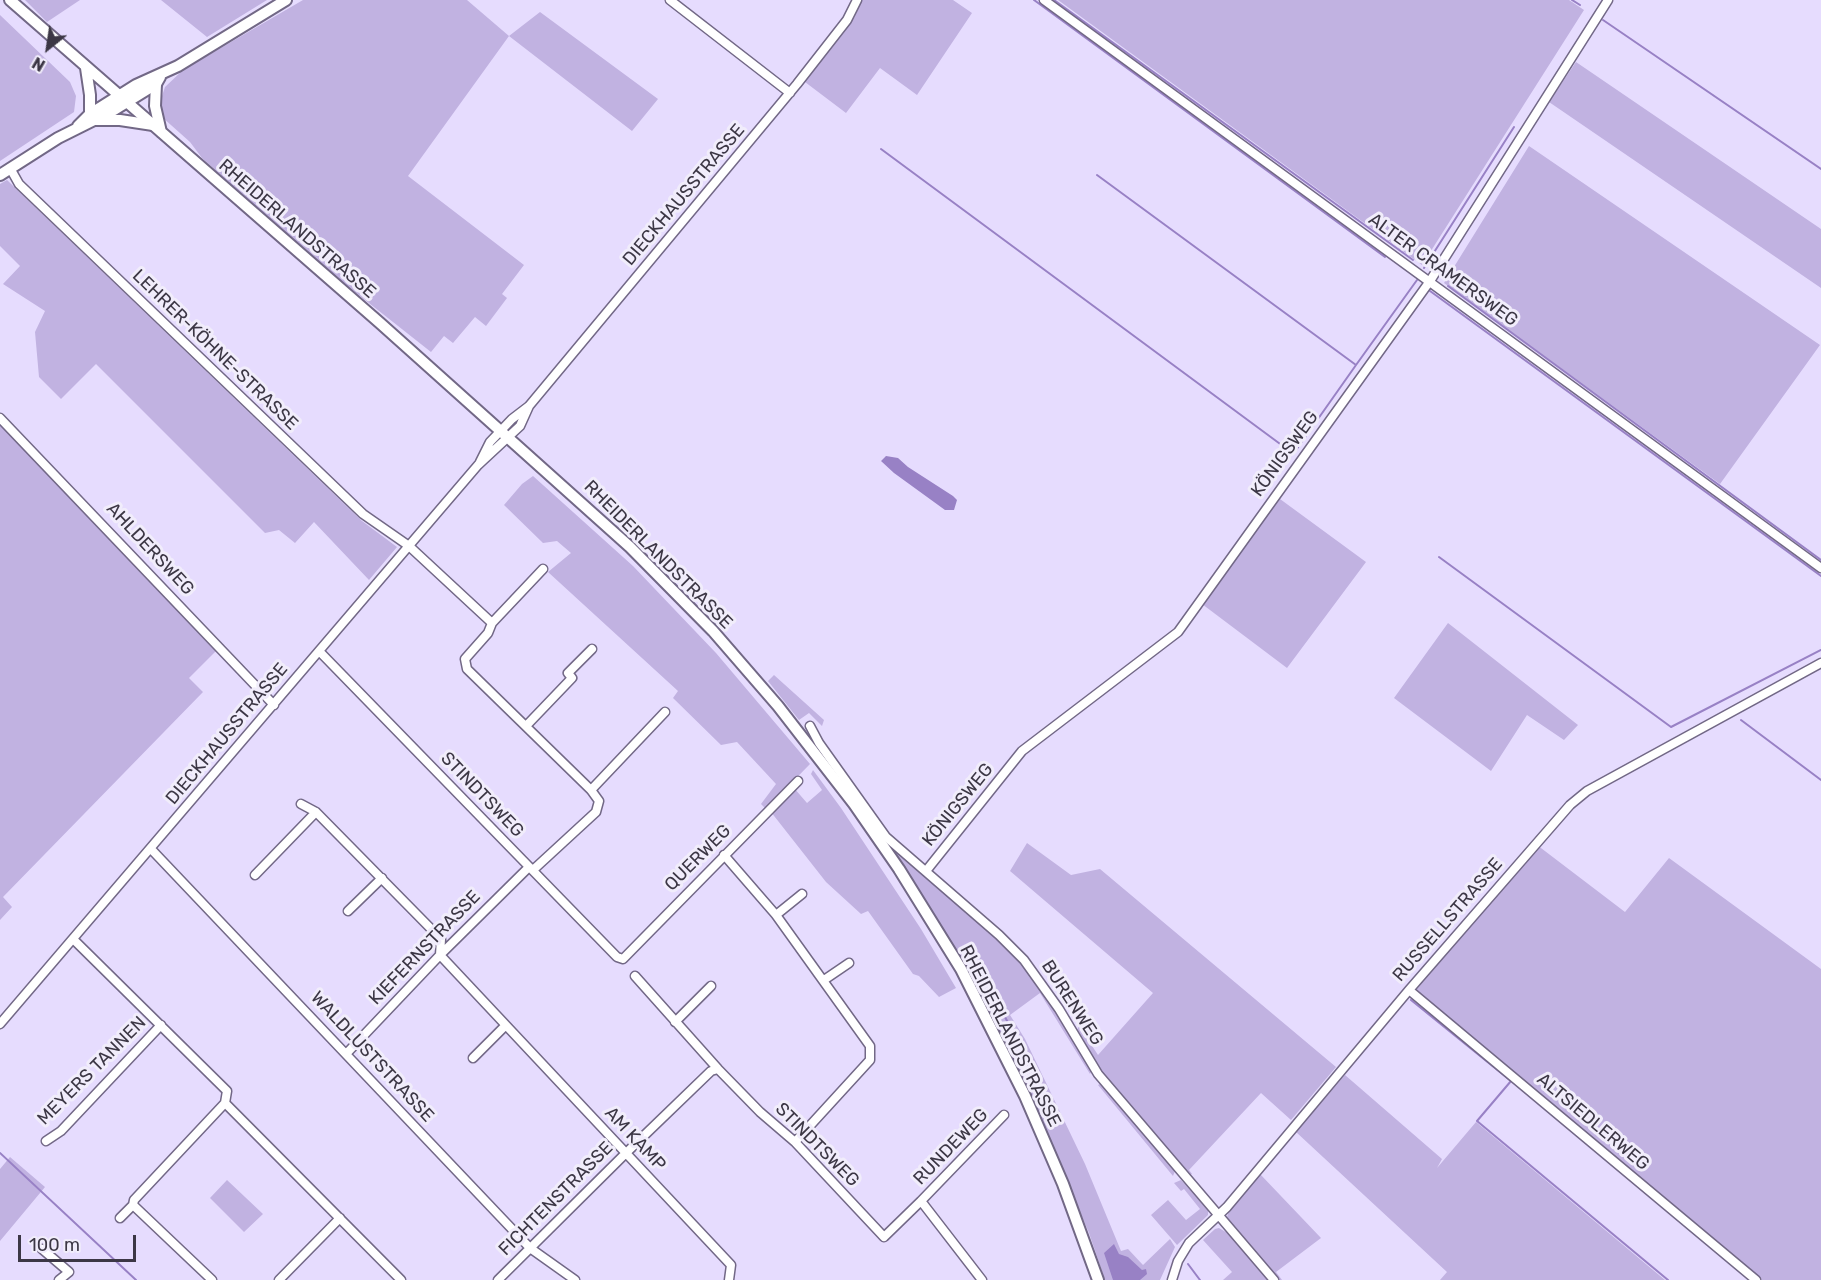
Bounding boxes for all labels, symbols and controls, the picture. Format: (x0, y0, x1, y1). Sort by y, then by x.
north arrow (18, 18, 78, 78)
text: N (29, 53, 48, 75)
street label: DIECKHAUSSTRASSE (619, 120, 749, 270)
street label: RHEIDERLANDSTRASSE (214, 155, 380, 303)
street label: ALTER CRAMERSWEG (1364, 209, 1522, 331)
street label: LEHRER-KÖHNE-STRASSE (128, 265, 302, 435)
street label: KÖNIGSWEG (1247, 407, 1323, 501)
street label: RHEIDERLANDSTRASSE (579, 476, 737, 634)
street label: AHLDERSWEG (102, 498, 198, 600)
street label: DIECKHAUSSTRASSE (162, 659, 292, 809)
street label: STINDTSWEG (436, 748, 528, 842)
street label: KÖNIGSWEG (918, 759, 998, 851)
street label: QUERWEG (660, 820, 736, 896)
street label: RUSSELLSTRASSE (1389, 854, 1507, 986)
street label: KIEFERNSTRASSE (365, 886, 485, 1010)
street label: RHEIDERLANDSTRASSE (955, 942, 1065, 1130)
street label: BURENWEG (1036, 956, 1108, 1050)
street label: WALDLUSTSTRASSE (306, 987, 438, 1127)
street label: MEYERS TANNEN (33, 1012, 151, 1130)
street label: ALTSIEDLERWEG (1532, 1069, 1654, 1175)
street label: STINDTSWEG (771, 1099, 863, 1191)
street label: AM KAMP (600, 1103, 670, 1175)
street label: RUNDEWEG (909, 1104, 993, 1190)
street label: FICHTENSTRASSE (494, 1137, 618, 1261)
scale bar (21, 1223, 140, 1261)
text: 100 m (29, 1234, 80, 1256)

